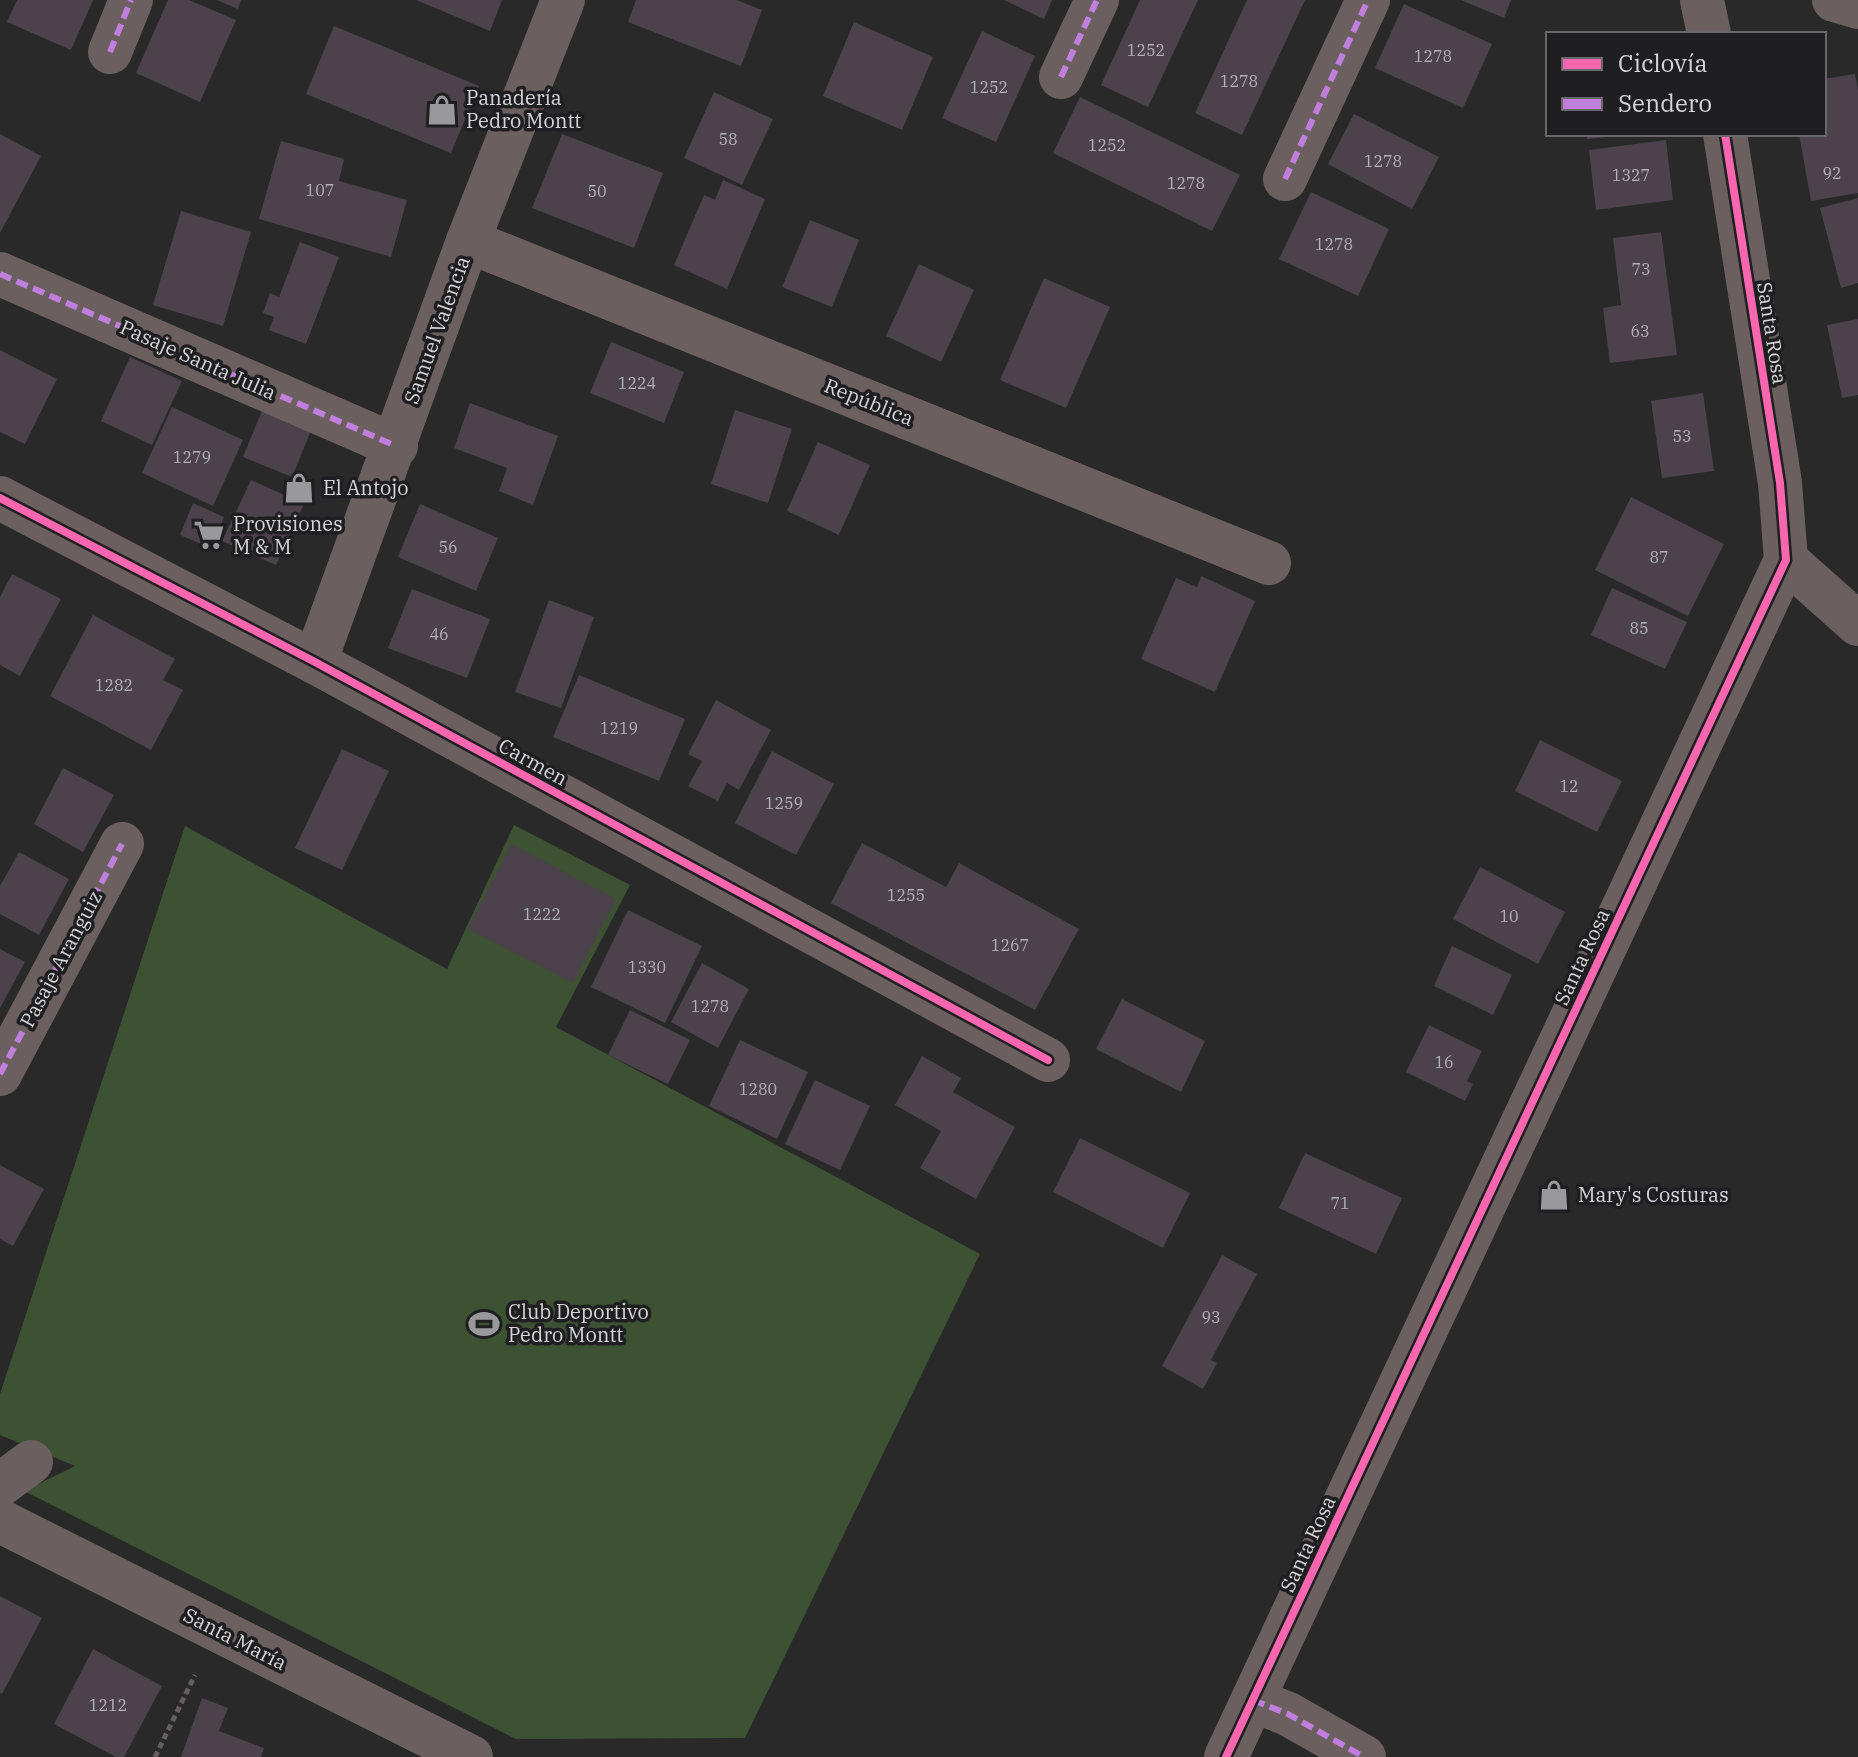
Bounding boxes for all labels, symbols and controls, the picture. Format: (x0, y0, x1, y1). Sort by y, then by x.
legend (1546, 32, 1826, 136)
house number: 1252 (1127, 40, 1165, 60)
house number: 1278 (1414, 46, 1452, 66)
text: Ciclovía (1618, 47, 1708, 79)
house number: 1278 (1220, 71, 1258, 91)
house number: 1252 (970, 77, 1008, 97)
place label: Panadería Pedro Montt (466, 84, 581, 134)
text: Sendero (1618, 87, 1712, 119)
shop icon: Panadería Pedro Montt (425, 93, 459, 127)
house number: 58 (718, 129, 738, 149)
house number: 1252 (1088, 135, 1126, 155)
house number: 1278 (1364, 151, 1402, 171)
house number: 92 (1822, 163, 1842, 183)
house number: 1327 (1612, 165, 1650, 185)
house number: 1278 (1167, 173, 1205, 193)
house number: 107 (306, 180, 334, 200)
house number: 50 (587, 181, 607, 201)
house number: 1278 (1315, 234, 1353, 254)
street label: Samuel Valencia (397, 252, 476, 407)
house number: 73 (1631, 259, 1651, 279)
street label: Santa Rosa (1751, 280, 1794, 386)
street label: Pasaje Santa Julia (116, 313, 280, 406)
house number: 63 (1630, 321, 1650, 341)
street label: República (821, 371, 918, 432)
house number: 1224 (618, 373, 656, 393)
house number: 53 (1672, 426, 1692, 446)
house number: 1279 (173, 447, 211, 467)
shop icon: El Antojo (282, 471, 316, 505)
place label: El Antojo (323, 474, 409, 501)
place label: Provisiones M & M (233, 510, 343, 560)
supermarket icon: Provisiones M & M (192, 518, 226, 552)
house number: 56 (438, 537, 458, 557)
house number: 87 (1649, 547, 1669, 567)
house number: 85 (1629, 618, 1649, 638)
house number: 46 (429, 624, 449, 644)
house number: 1282 (95, 675, 133, 695)
house number: 1219 (600, 718, 638, 738)
street label: Carmen (494, 732, 573, 792)
house number: 12 (1559, 776, 1579, 796)
house number: 1259 (765, 793, 803, 813)
house number: 1255 (887, 885, 925, 905)
street label: Pasaje Aranguiz (13, 886, 108, 1032)
house number: 1222 (523, 904, 561, 924)
street label: Santa Rosa (1548, 904, 1616, 1009)
house number: 10 (1499, 906, 1519, 926)
house number: 1267 (991, 935, 1029, 955)
house number: 1330 (628, 957, 666, 977)
house number: 1278 (691, 996, 729, 1016)
house number: 16 (1434, 1052, 1454, 1072)
house number: 1280 (739, 1079, 777, 1099)
shop icon: Mary's Costuras (1537, 1178, 1571, 1212)
place label: Mary's Costuras (1578, 1181, 1729, 1208)
house number: 71 (1330, 1193, 1350, 1213)
place label: Club Deportivo Pedro Montt (508, 1298, 649, 1348)
sports icon: Club Deportivo Pedro Montt (467, 1307, 501, 1341)
house number: 93 (1201, 1307, 1221, 1327)
street label: Santa Rosa (1274, 1491, 1342, 1596)
street label: Santa María (179, 1601, 292, 1676)
house number: 1212 (89, 1695, 127, 1715)

